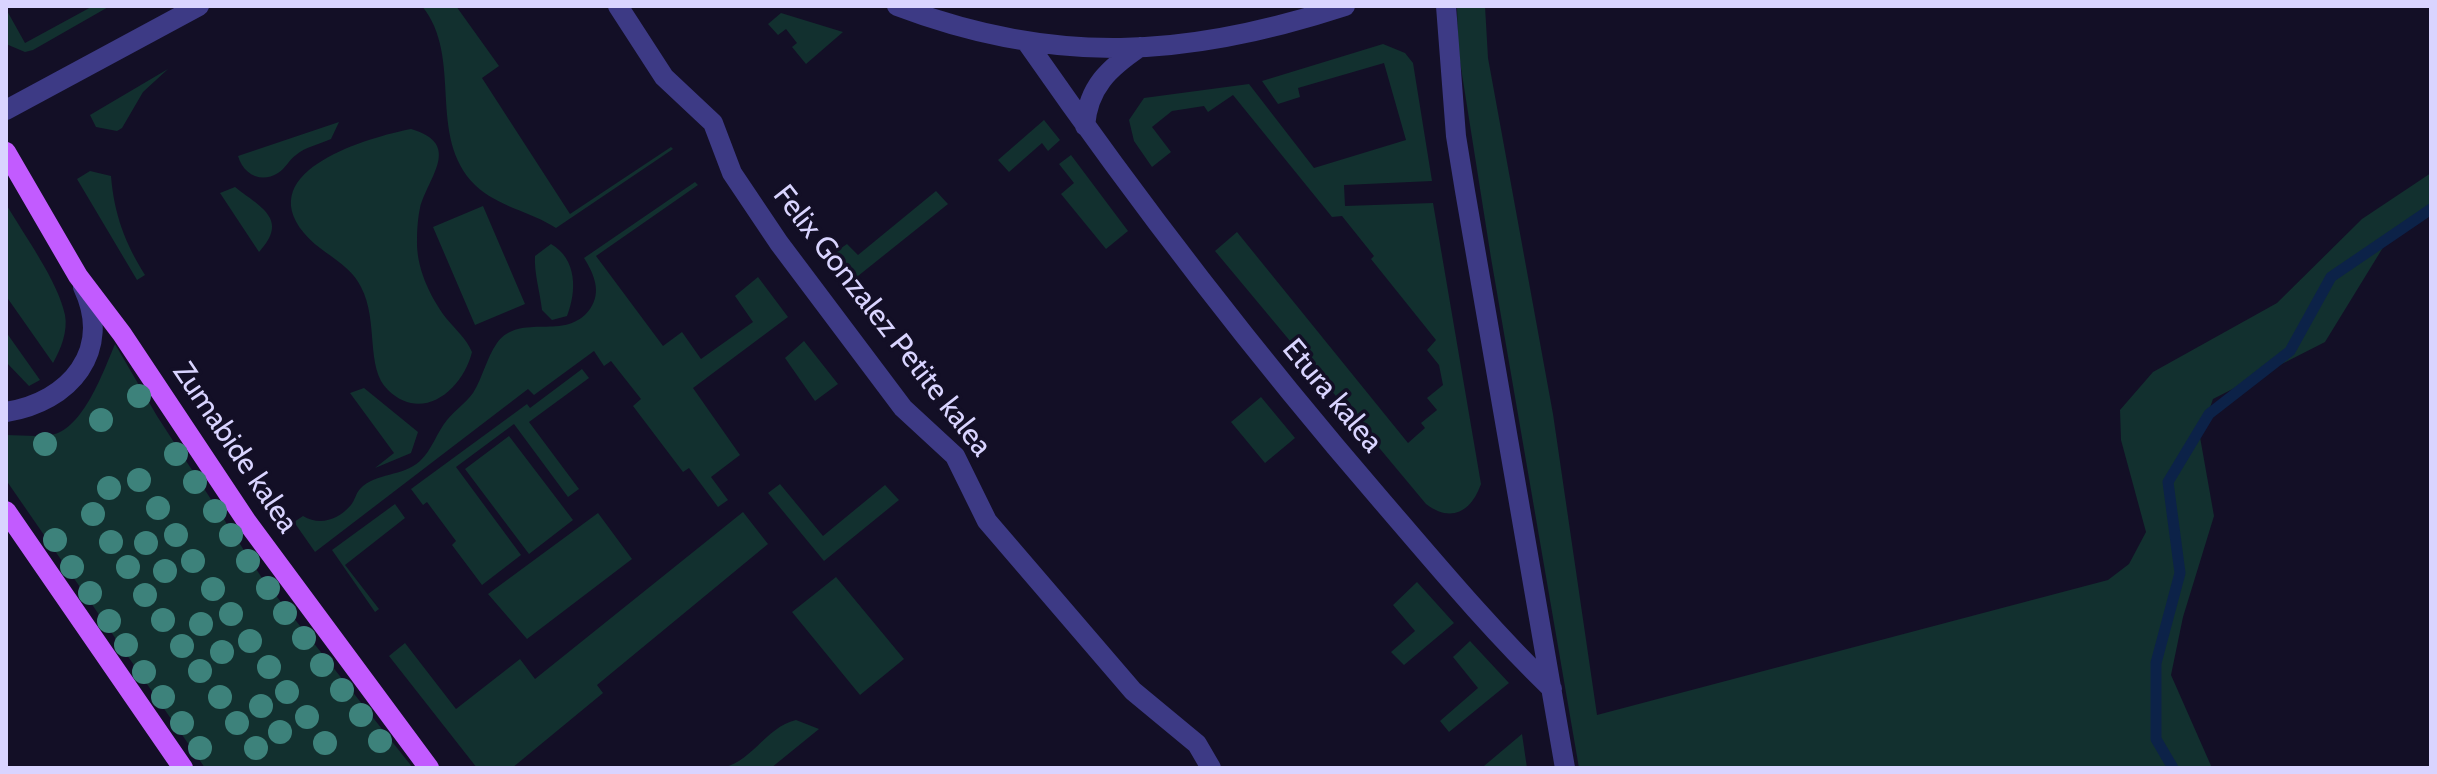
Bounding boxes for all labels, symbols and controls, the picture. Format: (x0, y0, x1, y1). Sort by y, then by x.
street label: Felix Gonzalez Petite kalea (765, 178, 999, 464)
street label: Etura kalea (1274, 332, 1390, 460)
street label: Zumabide kalea (165, 356, 305, 540)

